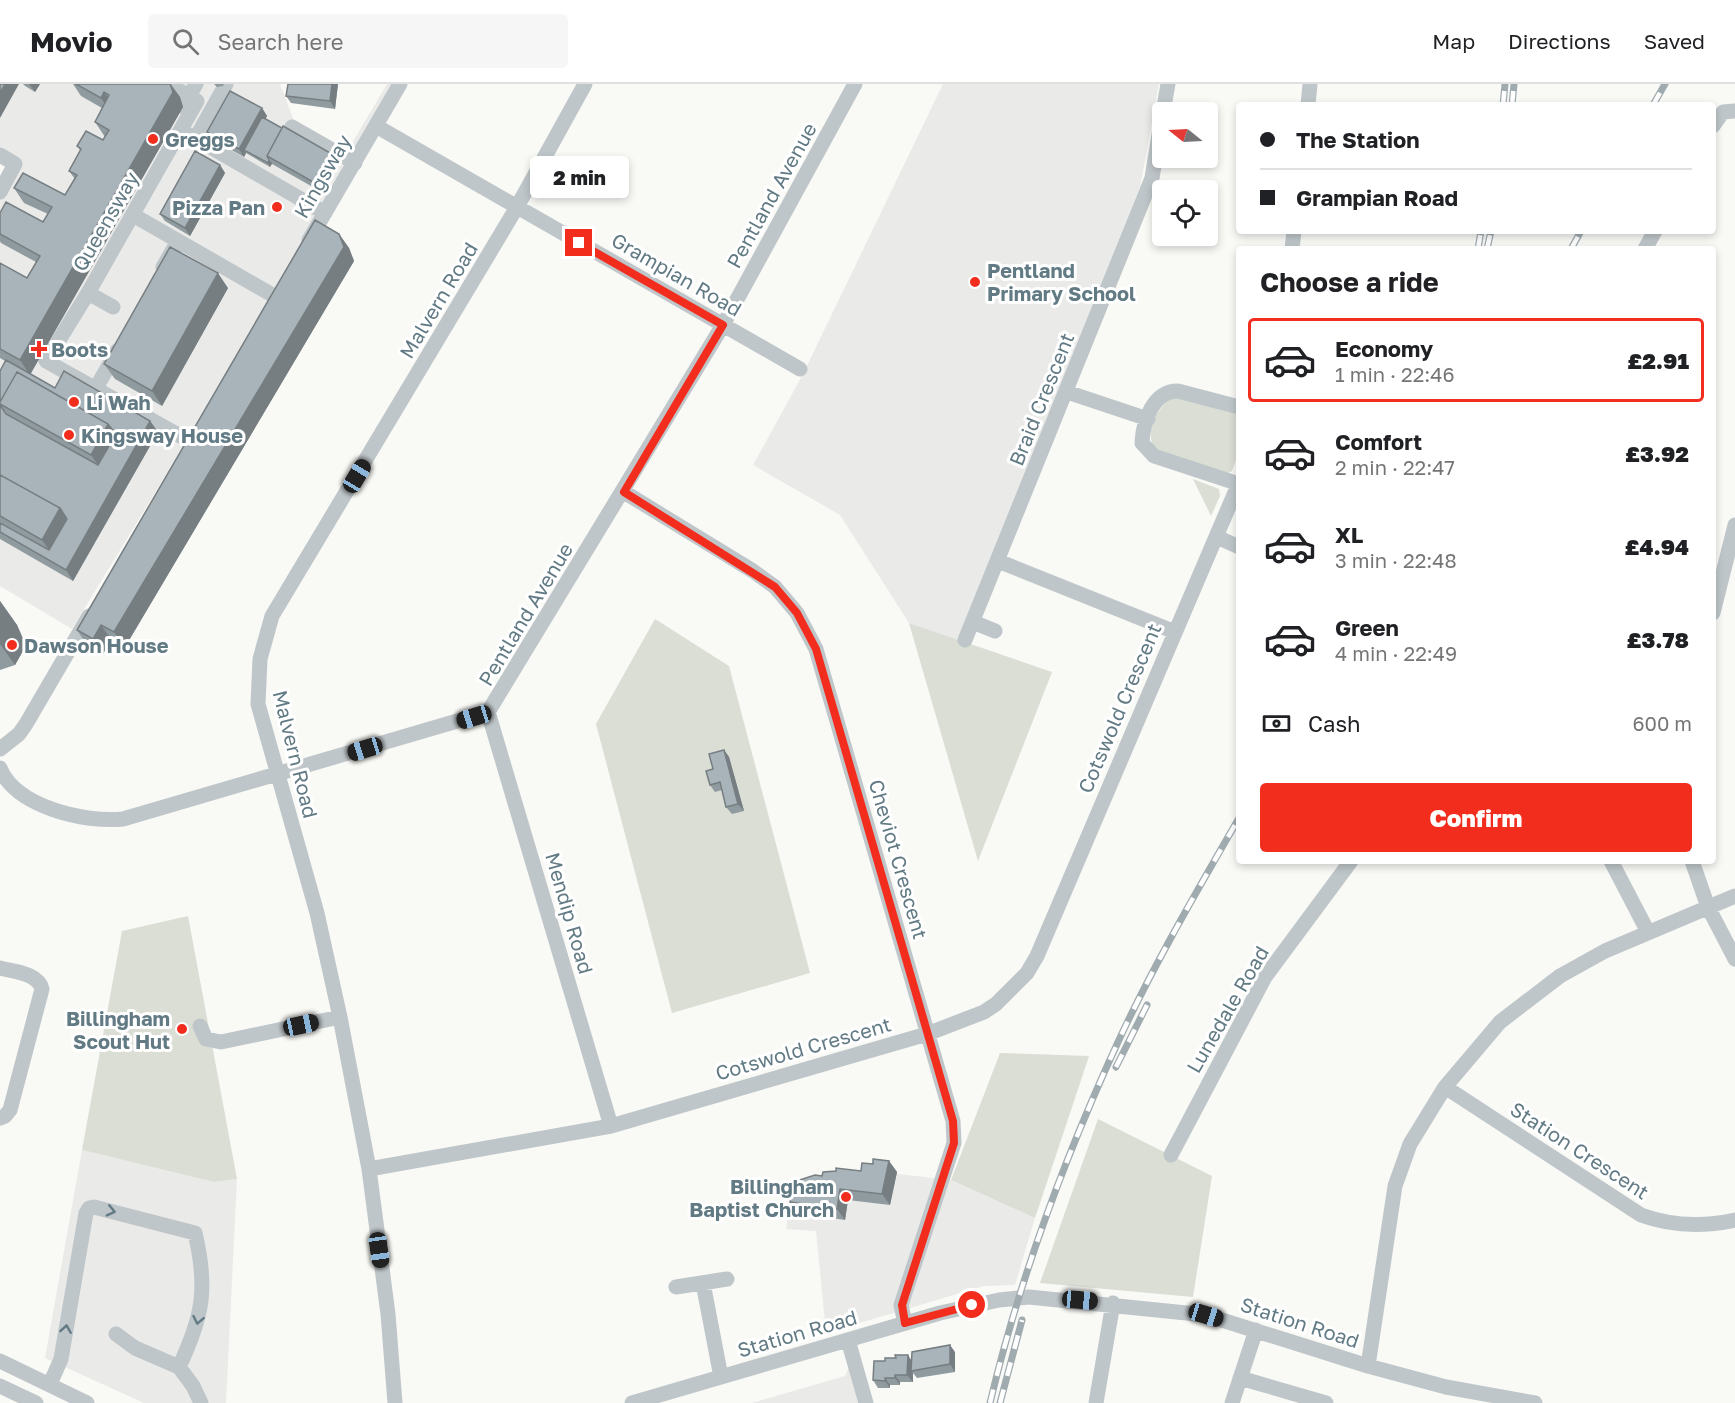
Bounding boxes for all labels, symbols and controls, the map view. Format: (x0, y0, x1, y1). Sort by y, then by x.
search box (148, 14, 568, 68)
text: Movio (30, 25, 112, 58)
icon: search (169, 25, 202, 58)
text: Search here (217, 28, 344, 55)
text: Map (1432, 28, 1475, 54)
text: Directions (1508, 28, 1611, 54)
text: Saved (1644, 28, 1705, 54)
north arrow (1152, 102, 1218, 168)
map controls (1152, 102, 1218, 246)
street label: Pentland Avenue (721, 118, 821, 272)
text: The Station (1296, 126, 1420, 153)
place label: Greggs (165, 127, 235, 151)
street label: Kingsway (289, 130, 355, 222)
marker: Greggs (146, 132, 160, 146)
callout: 2 min (530, 156, 628, 198)
text: 2 min (553, 165, 606, 189)
street label: Queensway (67, 167, 143, 275)
button: locate (1152, 180, 1218, 246)
text: Grampian Road (1296, 184, 1458, 211)
place label: Pizza Pan (172, 195, 265, 219)
marker: Pizza Pan (270, 200, 284, 214)
street label: Grampian Road (608, 227, 746, 321)
route end (565, 229, 592, 256)
street label: Malvern Road (394, 238, 482, 362)
place label: Pentland Primary School (987, 258, 1136, 305)
text: Choose a ride (1260, 266, 1439, 298)
marker: Pentland Primary School (968, 275, 982, 289)
street label: Braid Crescent (1003, 329, 1079, 469)
icon: car (1263, 333, 1317, 387)
text: Economy (1335, 335, 1433, 362)
place label: Boots (51, 337, 108, 361)
marker: Boots (32, 342, 46, 356)
text: £2.91 (1628, 347, 1689, 374)
text: 1 min · 22:46 (1335, 362, 1455, 386)
place label: Li Wah (86, 390, 151, 414)
marker: Li Wah (67, 395, 81, 409)
place label: Kingsway House (81, 423, 243, 447)
icon: car (1263, 426, 1317, 480)
marker: Kingsway House (62, 428, 76, 442)
text: Comfort (1335, 428, 1422, 455)
text: £3.92 (1625, 440, 1689, 467)
text: 2 min · 22:47 (1335, 455, 1455, 479)
car (340, 456, 374, 496)
icon: car (1263, 519, 1317, 573)
text: XL (1335, 521, 1363, 548)
text: £4.94 (1625, 533, 1689, 560)
street label: Pentland Avenue (473, 538, 577, 690)
text: 3 min · 22:48 (1335, 548, 1457, 572)
icon: car (1263, 612, 1317, 666)
text: Green (1335, 614, 1399, 641)
street label: Cotswold Crescent (1072, 620, 1166, 796)
text: £3.78 (1627, 626, 1689, 653)
place label: Dawson House (24, 633, 169, 657)
marker: Dawson House (5, 638, 19, 652)
text: 4 min · 22:49 (1335, 641, 1457, 665)
street label: Malvern Road (269, 688, 323, 820)
car (454, 703, 494, 731)
icon: cash (1260, 707, 1293, 740)
text: Cash (1308, 710, 1361, 737)
text: 600 m (1632, 711, 1692, 735)
car (345, 735, 385, 763)
street label: Cheviot Crescent (865, 777, 933, 941)
button: Confirm (1260, 783, 1692, 852)
street label: Mendip Road (541, 850, 599, 976)
street label: Lunedale Road (1181, 941, 1273, 1077)
place label: Billingham Scout Hut (66, 1006, 170, 1053)
street label: Cotswold Crescent (712, 1011, 894, 1085)
car (282, 1012, 320, 1038)
marker: Billingham Scout Hut (175, 1022, 189, 1036)
street label: Station Crescent (1506, 1096, 1654, 1204)
place label: Billingham Baptist Church (689, 1174, 834, 1221)
marker: Billingham Baptist Church (839, 1190, 853, 1204)
one-way arrow (106, 1203, 116, 1216)
car (368, 1231, 390, 1269)
car (1061, 1289, 1099, 1311)
route start (958, 1291, 985, 1318)
street label: Station Road (1238, 1292, 1362, 1352)
car (1186, 1301, 1226, 1329)
street label: Station Road (734, 1304, 860, 1362)
one-way arrow (192, 1315, 205, 1325)
one-way arrow (59, 1324, 72, 1334)

